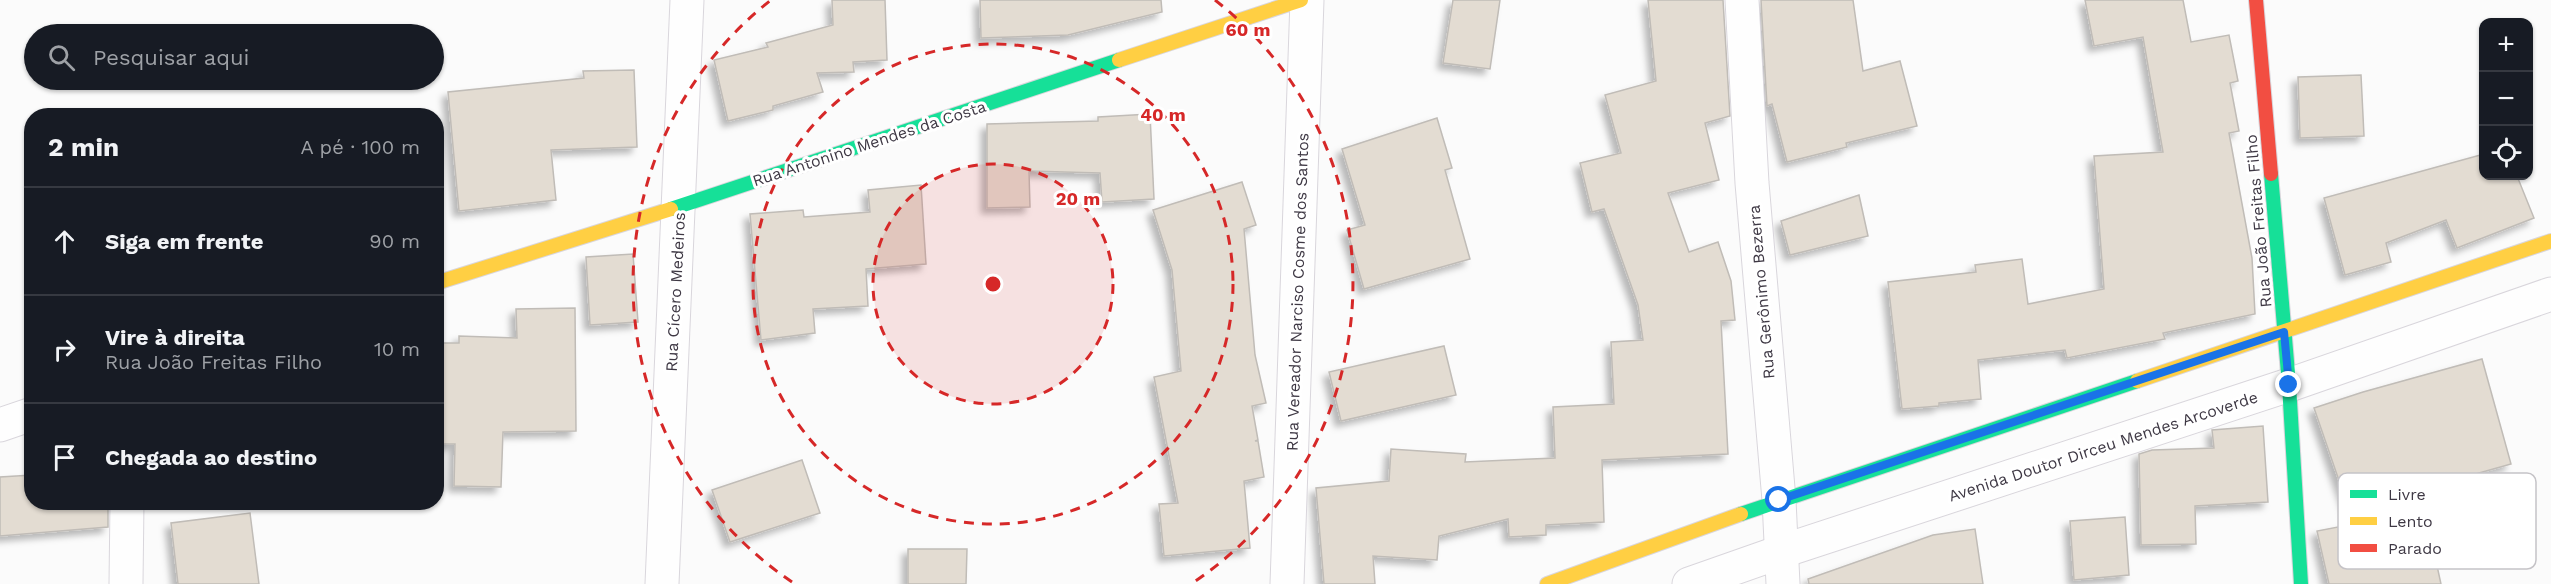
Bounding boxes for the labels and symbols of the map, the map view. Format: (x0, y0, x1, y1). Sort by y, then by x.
text: 60 m (1226, 19, 1270, 40)
street label: Rua Antonino Mendes da Costa (750, 97, 988, 190)
text: 40 m (1140, 104, 1186, 125)
street label: Rua Vereador Narciso Cosme dos Santos (1282, 133, 1313, 451)
street label: Rua João Freitas Filho (2241, 134, 2276, 308)
text: 20 m (1056, 188, 1100, 209)
street label: Rua Gerônimo Bezerra (1744, 204, 1779, 380)
street label: Rua Cícero Medeiros (662, 212, 689, 372)
centre of rings (983, 274, 1003, 294)
route end (2275, 371, 2301, 397)
street label: Avenida Doutor Dirceu Mendes Arcoverde (1946, 387, 2260, 506)
legend (2338, 473, 2536, 569)
text: Livre (2388, 485, 2426, 504)
route start (1765, 486, 1791, 512)
text: Lento (2388, 512, 2433, 531)
text: Parado (2388, 539, 2442, 558)

